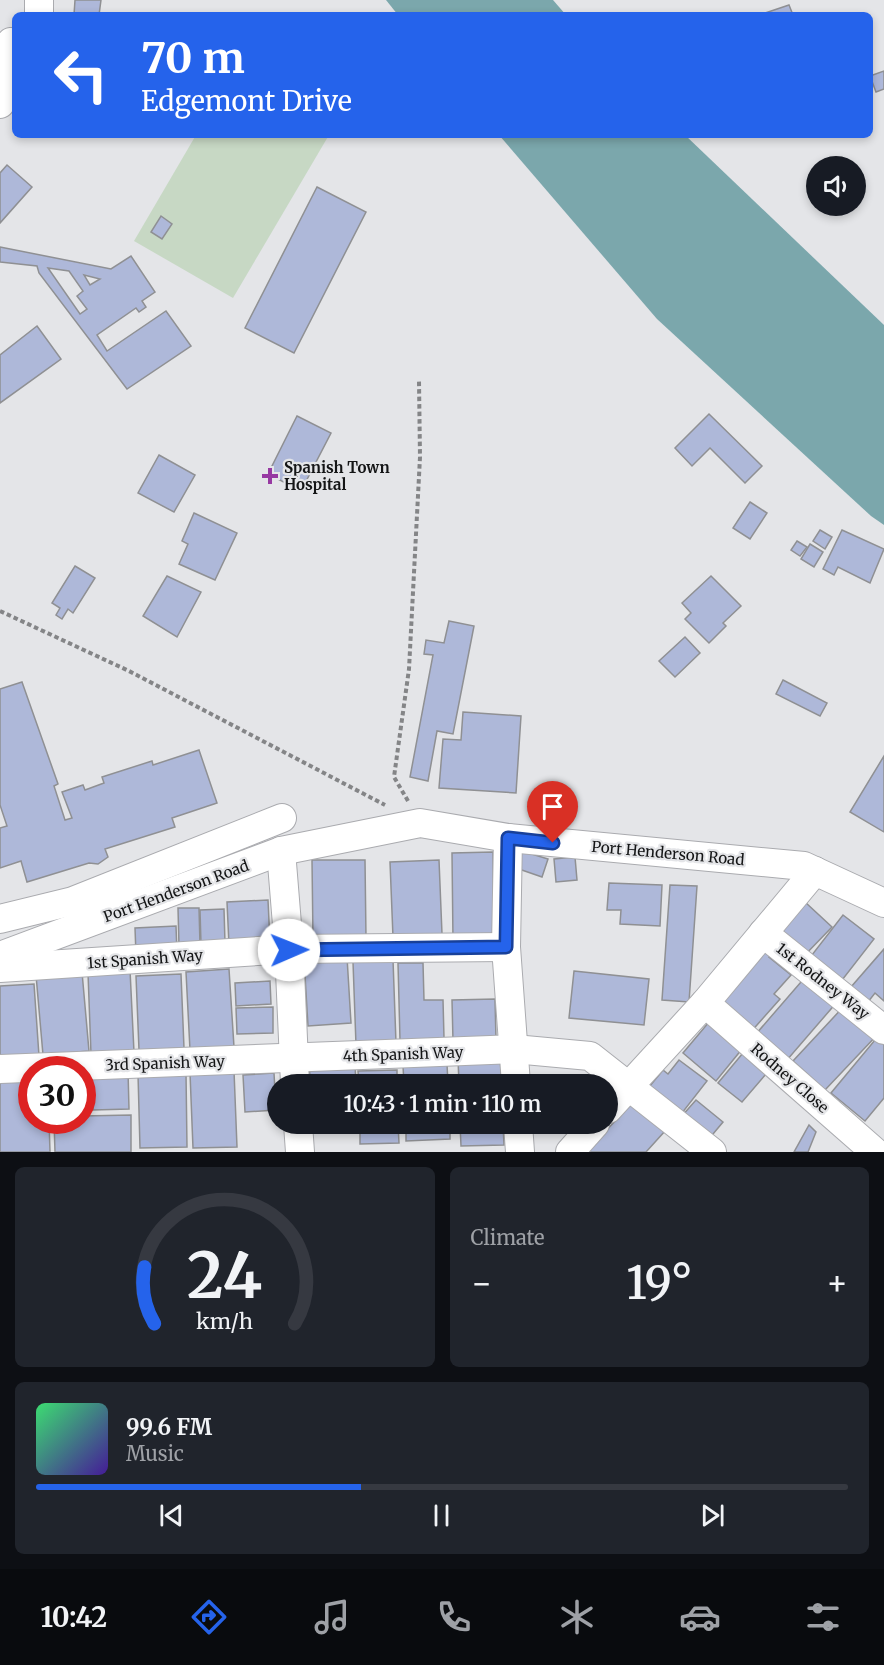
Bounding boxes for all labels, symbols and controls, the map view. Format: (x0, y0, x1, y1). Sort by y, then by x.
text: 70 m (141, 32, 245, 84)
icon: left (42, 36, 120, 114)
text: Edgemont Drive (141, 84, 352, 118)
map controls (806, 156, 866, 216)
button: sound (806, 156, 866, 216)
place label: Spanish Town Hospital (284, 458, 390, 494)
marker: Spanish Town Hospital (261, 467, 279, 485)
pin (527, 781, 578, 843)
icon: arrive (536, 790, 569, 823)
street label: Port Henderson Road (591, 837, 745, 869)
street label: Port Henderson Road (101, 856, 251, 926)
position arrow (257, 918, 321, 982)
street label: 1st Rodney Way (773, 939, 874, 1023)
street label: 1st Spanish Way (87, 945, 204, 973)
street label: Rodney Close (747, 1039, 833, 1117)
street label: 4th Spanish Way (342, 1042, 464, 1066)
street label: 3rd Spanish Way (105, 1051, 225, 1075)
speed limit sign: 30 (18, 1056, 96, 1134)
text: 10:43 · 1 min · 110 m (343, 1090, 542, 1118)
text: Climate (471, 1225, 545, 1250)
text: 24 (187, 1237, 262, 1315)
text: 19° (626, 1255, 692, 1311)
text: − (471, 1263, 493, 1304)
text: + (826, 1263, 848, 1304)
text: km/h (196, 1308, 253, 1335)
text: 99.6 FM (126, 1413, 212, 1441)
text: Music (126, 1441, 184, 1466)
icon: previous (155, 1499, 188, 1532)
icon: pause (425, 1499, 458, 1532)
icon: next (696, 1499, 729, 1532)
icon: directions (188, 1596, 230, 1638)
icon: music (311, 1596, 353, 1638)
icon: phone (433, 1596, 475, 1638)
icon: climate (556, 1596, 598, 1638)
icon: car (679, 1596, 721, 1638)
icon: filters (802, 1596, 844, 1638)
text: 10:42 (40, 1600, 107, 1634)

